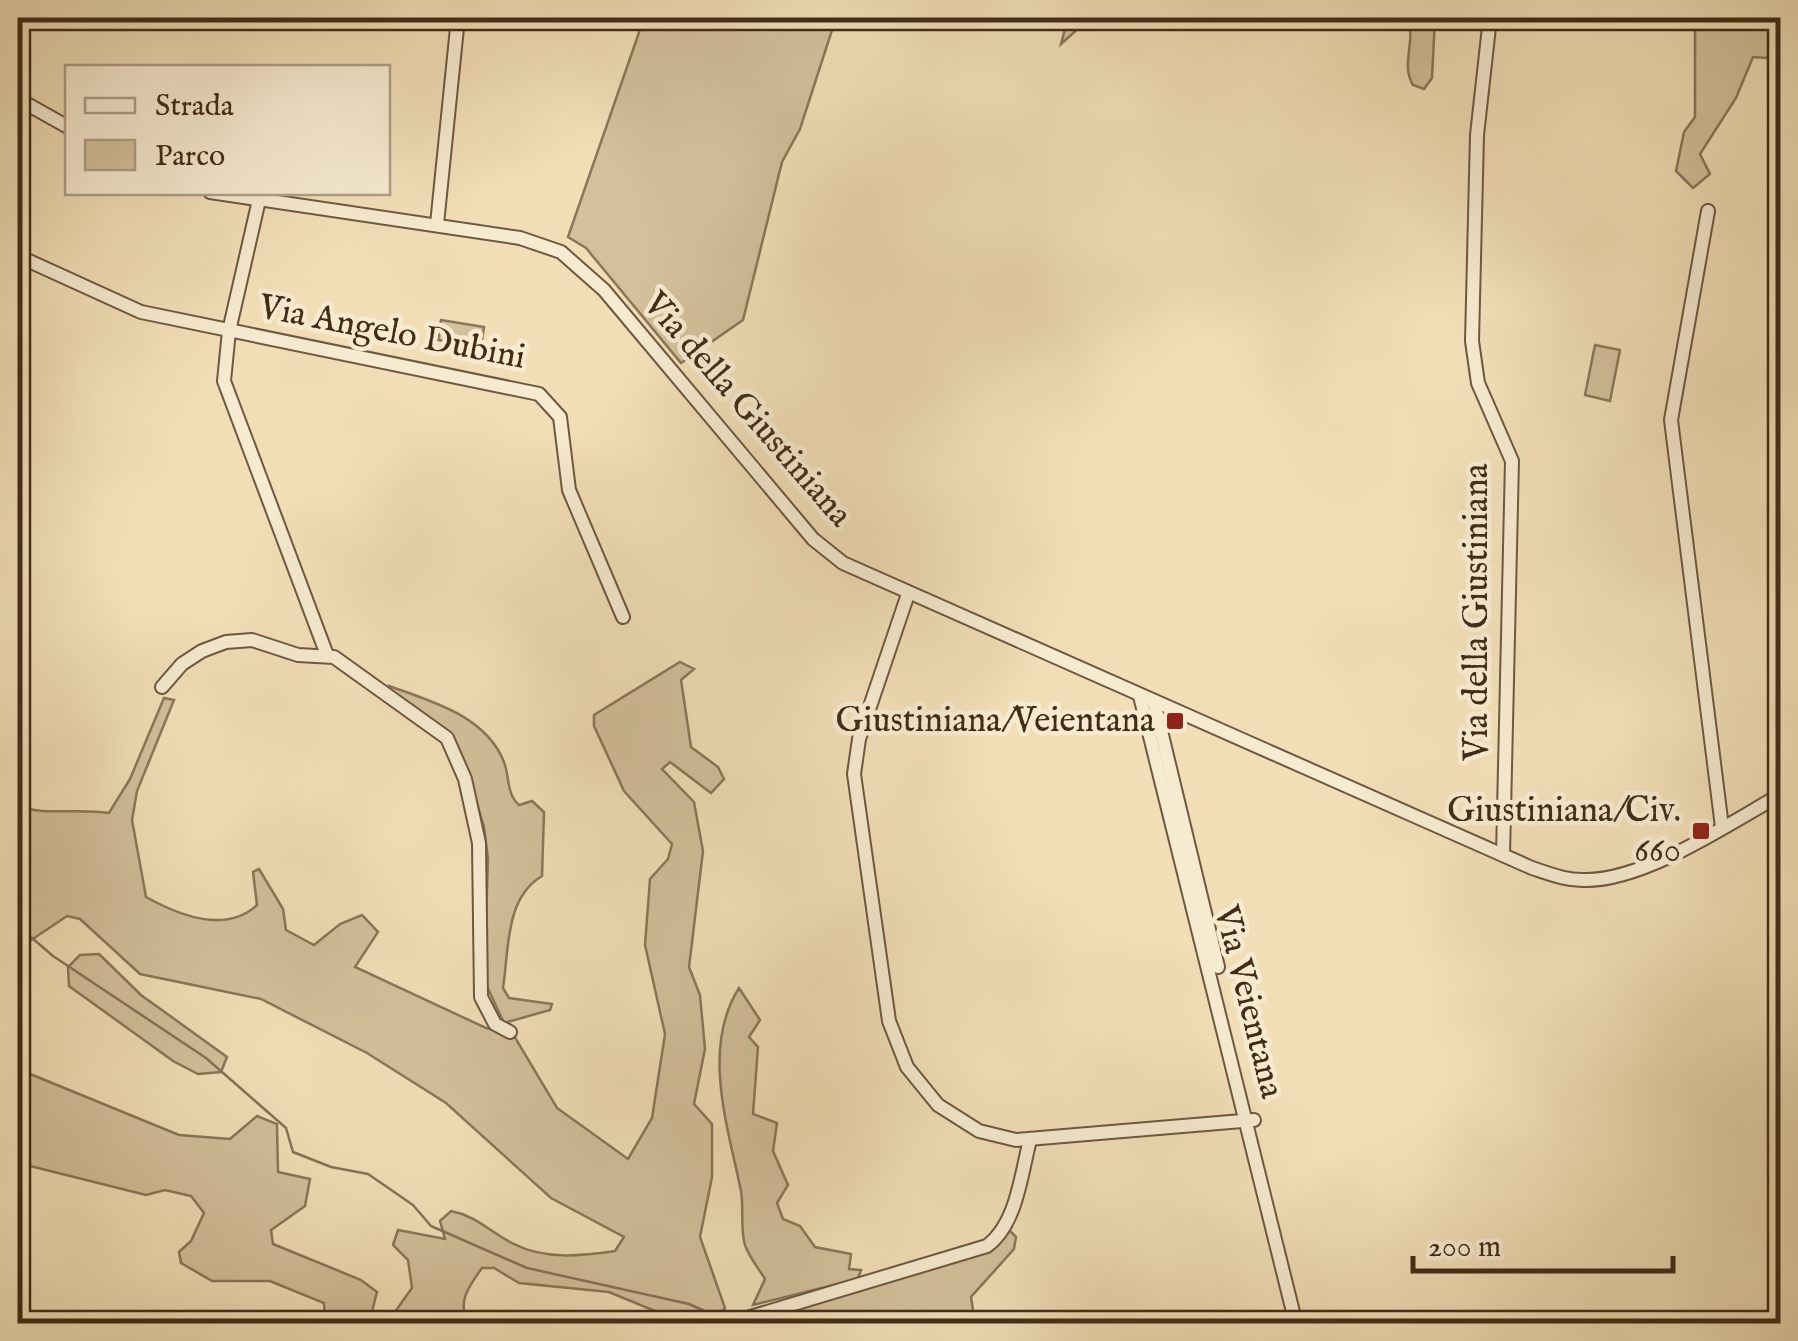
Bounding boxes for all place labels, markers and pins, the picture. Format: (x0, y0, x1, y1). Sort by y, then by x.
place label: Giustiniana/Veientana (835, 699, 1156, 744)
marker: Giustiniana/Veientana (1164, 710, 1186, 732)
place label: Giustiniana/Civ. 660 (1447, 789, 1681, 874)
marker: Giustiniana/Civ. 660 (1690, 820, 1712, 842)

